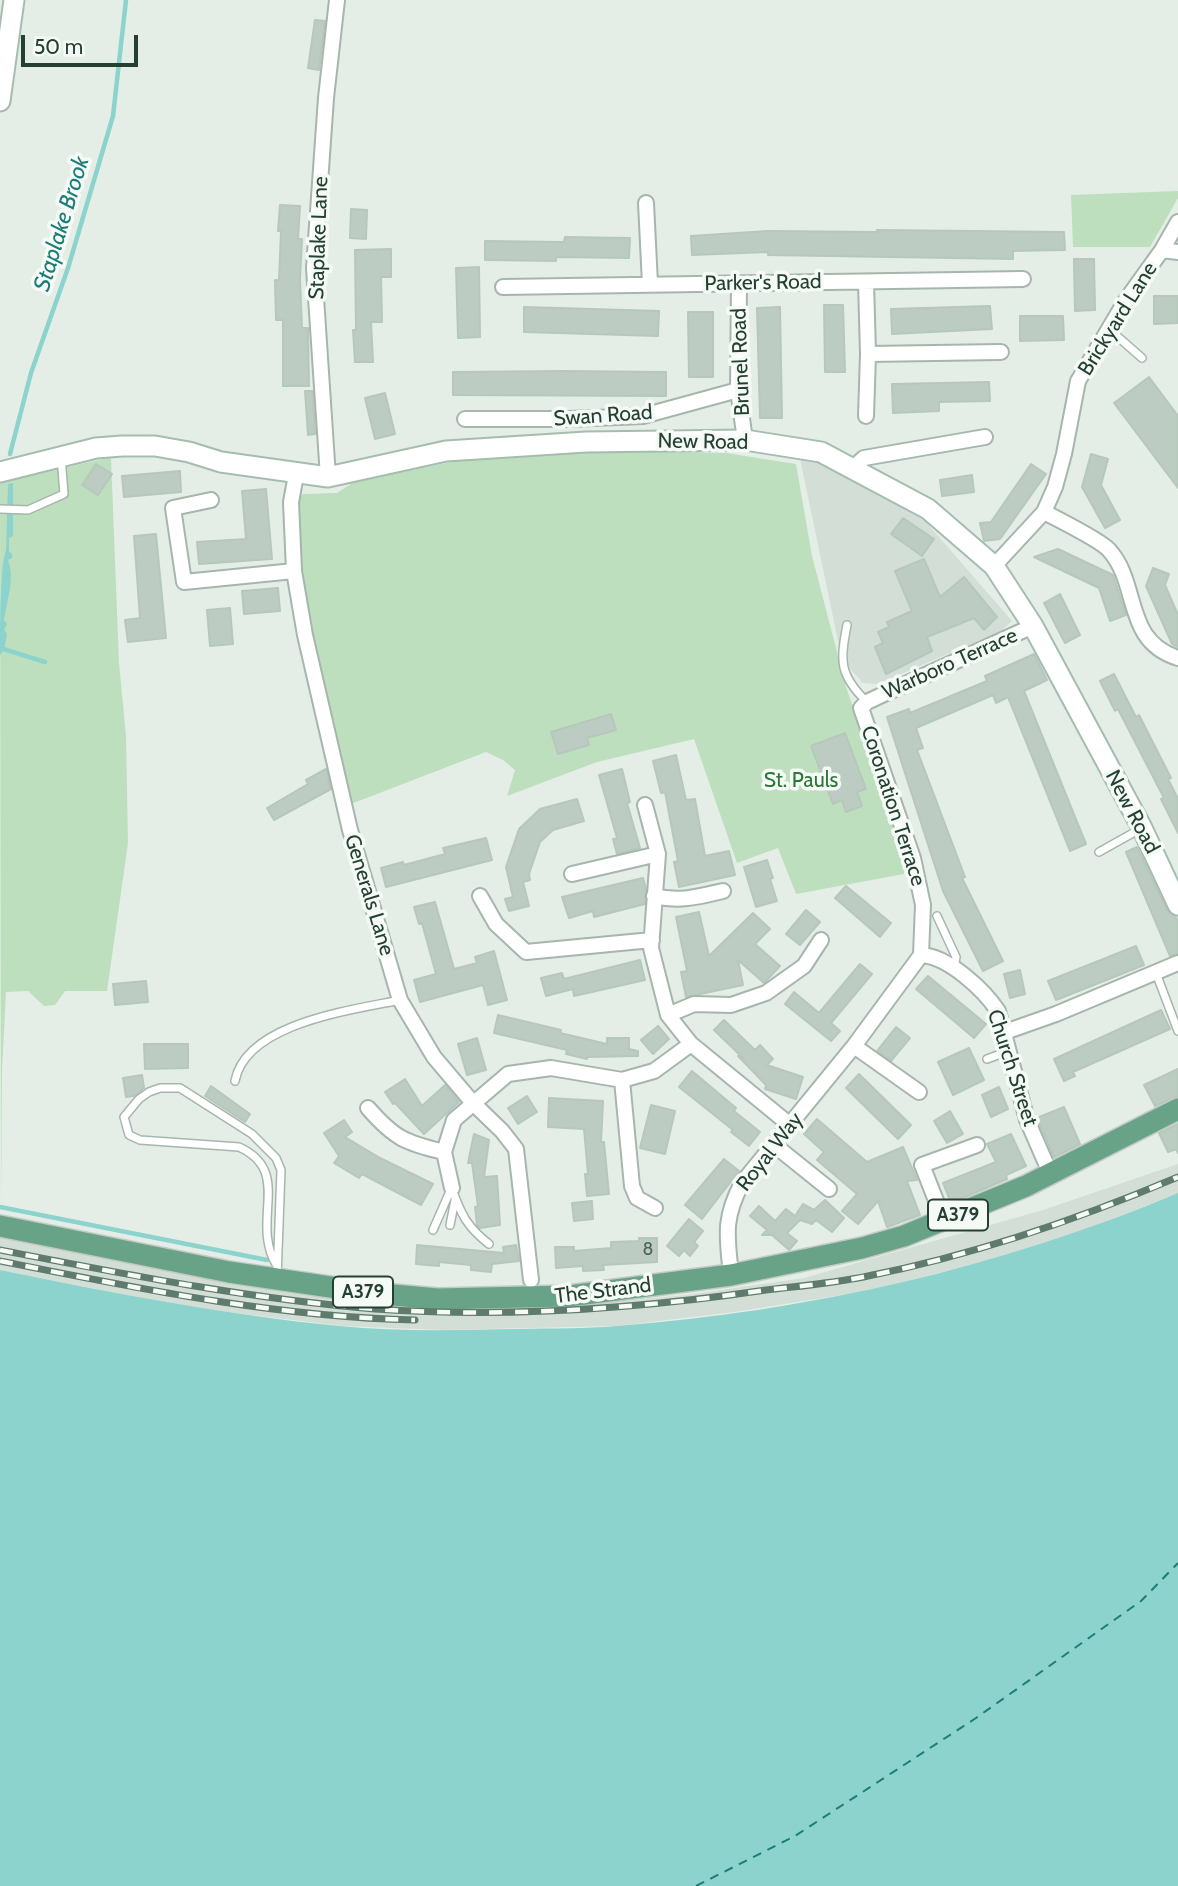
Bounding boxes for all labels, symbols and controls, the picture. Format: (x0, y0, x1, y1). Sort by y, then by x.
scale bar (24, 21, 142, 65)
text: 50 m (34, 34, 83, 59)
water label: Staplake Brook (28, 153, 96, 295)
street label: Staplake Lane (304, 176, 334, 300)
street label: Brickyard Lane (1073, 258, 1163, 380)
street label: Parker's Road (704, 269, 822, 297)
street label: Brunel Road (727, 308, 755, 416)
street label: Swan Road (553, 400, 653, 432)
street label: New Road (657, 429, 749, 455)
street label: Warboro Terrace (879, 623, 1021, 705)
street label: Coronation Terrace (855, 723, 931, 889)
street label: New Road (1100, 766, 1164, 858)
park label: St. Pauls (764, 768, 838, 794)
street label: Generals Lane (339, 831, 399, 959)
street label: Church Street (981, 1006, 1043, 1130)
street label: Royal Way (731, 1108, 809, 1196)
road number: A379 (928, 1200, 988, 1231)
house number: 8 (643, 1239, 653, 1261)
street label: The Strand (553, 1273, 653, 1309)
road number: A379 (333, 1276, 393, 1308)

